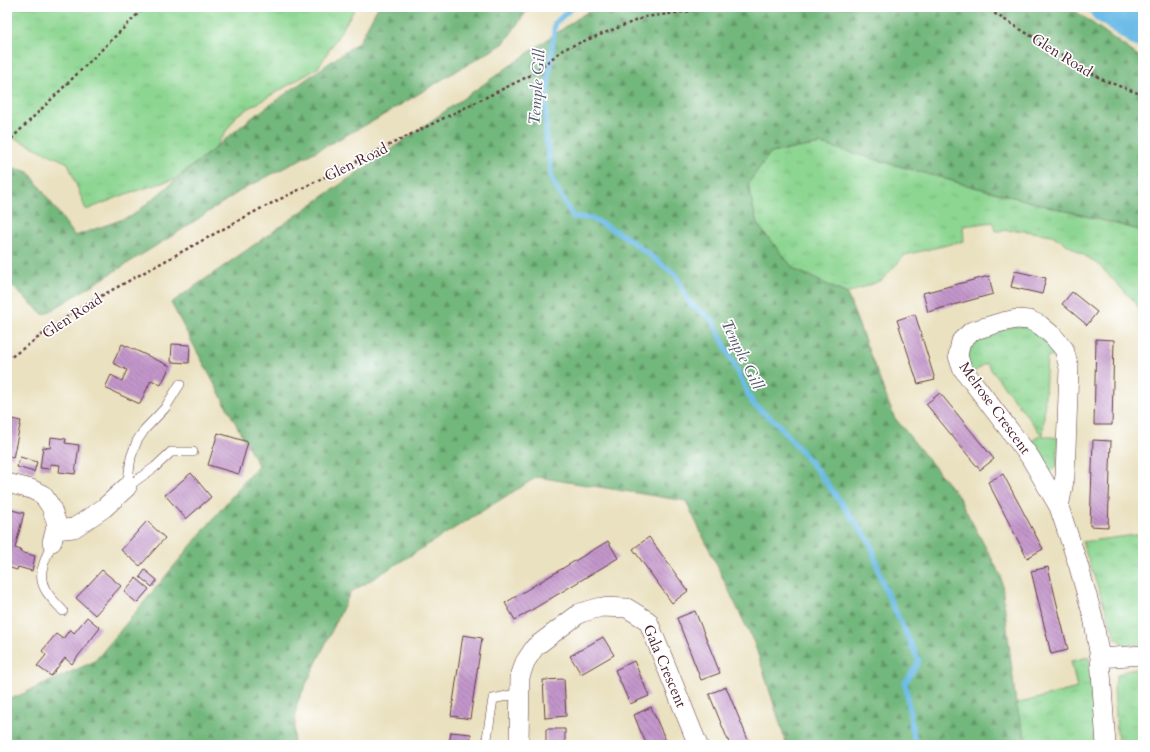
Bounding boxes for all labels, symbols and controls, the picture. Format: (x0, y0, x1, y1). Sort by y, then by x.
street label: Glen Road (1028, 28, 1096, 82)
water label: Temple Gill (523, 48, 551, 126)
street label: Glen Road (321, 138, 391, 186)
street label: Glen Road (38, 289, 106, 343)
water label: Temple Gill (716, 315, 769, 394)
street label: Melrose Crescent (955, 358, 1036, 459)
street label: Gala Crescent (639, 621, 692, 711)

